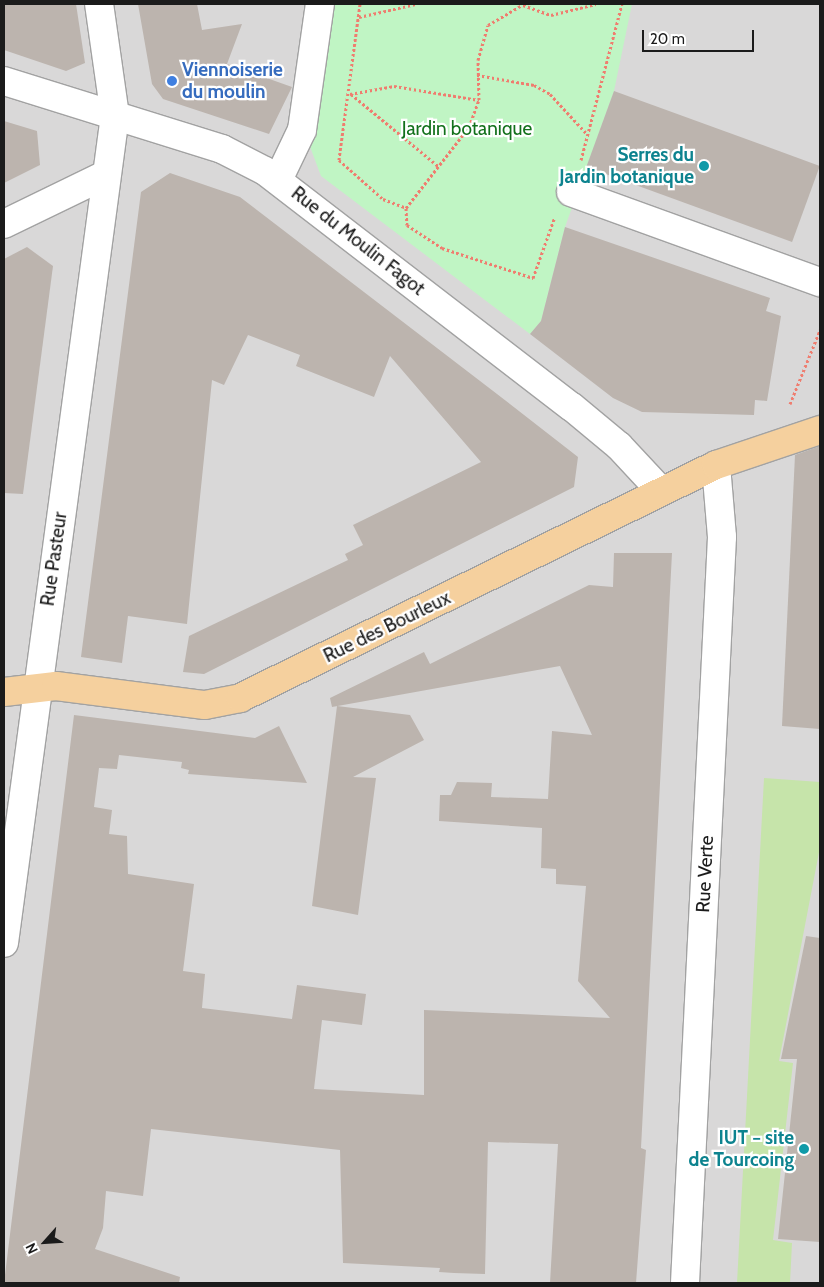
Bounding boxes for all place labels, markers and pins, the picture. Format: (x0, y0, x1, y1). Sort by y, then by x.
place label: Viennoiserie du moulin (182, 59, 283, 103)
marker: Viennoiserie du moulin (166, 75, 178, 87)
place label: Serres du Jardin botanique (559, 144, 694, 188)
marker: Serres du Jardin botanique (698, 160, 710, 172)
place label: IUT − site de Tourcoing (689, 1127, 794, 1171)
marker: IUT − site de Tourcoing (798, 1143, 810, 1155)

